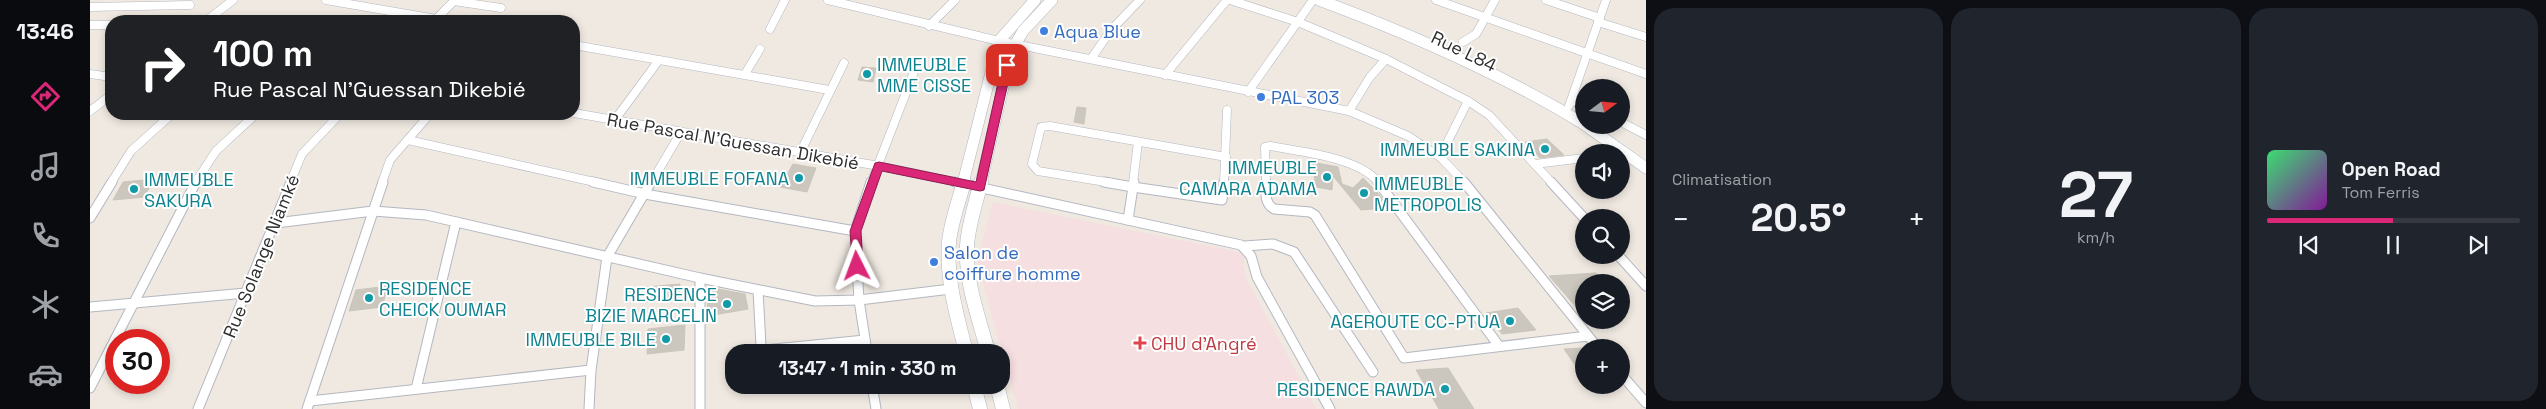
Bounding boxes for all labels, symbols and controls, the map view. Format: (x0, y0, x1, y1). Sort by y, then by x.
text: 13:46 (16, 17, 74, 45)
place label: Aqua Blue (1054, 20, 1141, 43)
marker: Aqua Blue (1038, 25, 1050, 37)
street label: Rue L84 (1428, 25, 1500, 77)
text: 100 m (213, 32, 313, 76)
icon: right (130, 35, 195, 100)
pin (986, 44, 1028, 86)
icon: arrive (993, 51, 1021, 79)
place label: IMMEUBLE MME CISSE (877, 53, 971, 97)
marker: IMMEUBLE MME CISSE (861, 68, 873, 80)
text: Rue Pascal N'Guessan Dikebié (213, 75, 526, 103)
icon: directions (28, 79, 63, 114)
north arrow (1575, 79, 1630, 134)
map controls (1575, 79, 1630, 394)
place label: PAL 303 (1271, 86, 1339, 109)
marker: PAL 303 (1255, 91, 1267, 103)
street label: Rue Pascal N'Guessan Dikebié (605, 107, 861, 175)
place label: IMMEUBLE SAKINA (1380, 138, 1535, 161)
marker: IMMEUBLE SAKINA (1539, 143, 1551, 155)
button: sound (1575, 144, 1630, 199)
icon: music (28, 149, 63, 184)
text: 27 (2059, 153, 2133, 236)
place label: IMMEUBLE CAMARA ADAMA (1179, 156, 1317, 200)
text: Open Road (2342, 157, 2441, 182)
place label: IMMEUBLE FOFANA (630, 167, 789, 190)
place label: IMMEUBLE SAKURA (144, 168, 234, 212)
text: Climatisation (1672, 169, 1772, 190)
street label: Rue Solange Niamké (218, 171, 304, 341)
marker: IMMEUBLE CAMARA ADAMA (1321, 171, 1333, 183)
marker: IMMEUBLE FOFANA (793, 172, 805, 184)
place label: IMMEUBLE METROPOLIS (1374, 172, 1482, 216)
text: Tom Ferris (2342, 182, 2420, 203)
marker: IMMEUBLE SAKURA (128, 183, 140, 195)
marker: IMMEUBLE METROPOLIS (1358, 187, 1370, 199)
text: 20.5° (1751, 194, 1847, 242)
text: − (1672, 201, 1689, 237)
text: + (1908, 201, 1925, 237)
button: search (1575, 209, 1630, 264)
icon: phone (28, 218, 63, 253)
text: km/h (2077, 227, 2115, 248)
icon: previous (2295, 231, 2323, 259)
icon: pause (2379, 231, 2407, 259)
icon: next (2464, 231, 2492, 259)
position arrow (830, 239, 882, 291)
place label: Salon de coiffure homme (944, 241, 1081, 285)
marker: Salon de coiffure homme (928, 256, 940, 268)
button: layers (1575, 274, 1630, 329)
place label: RESIDENCE CHEICK OUMAR (379, 277, 506, 321)
place label: RESIDENCE BIZIE MARCELIN (585, 283, 717, 327)
icon: climate (28, 287, 63, 322)
marker: RESIDENCE CHEICK OUMAR (363, 292, 375, 304)
marker: RESIDENCE BIZIE MARCELIN (721, 298, 733, 310)
place label: AGEROUTE CC-PTUA (1330, 310, 1500, 333)
marker: AGEROUTE CC-PTUA (1504, 315, 1516, 327)
place label: IMMEUBLE BILE (526, 328, 656, 351)
speed limit sign: 30 (105, 329, 170, 394)
place label: CHU d'Angré (1151, 332, 1257, 355)
marker: IMMEUBLE BILE (660, 333, 672, 345)
marker: CHU d'Angré (1133, 336, 1147, 350)
button: + (1575, 339, 1630, 394)
text: 13:47 · 1 min · 330 m (778, 356, 957, 381)
icon: car (28, 357, 63, 392)
place label: RESIDENCE RAWDA (1277, 378, 1435, 401)
marker: RESIDENCE RAWDA (1439, 383, 1451, 395)

